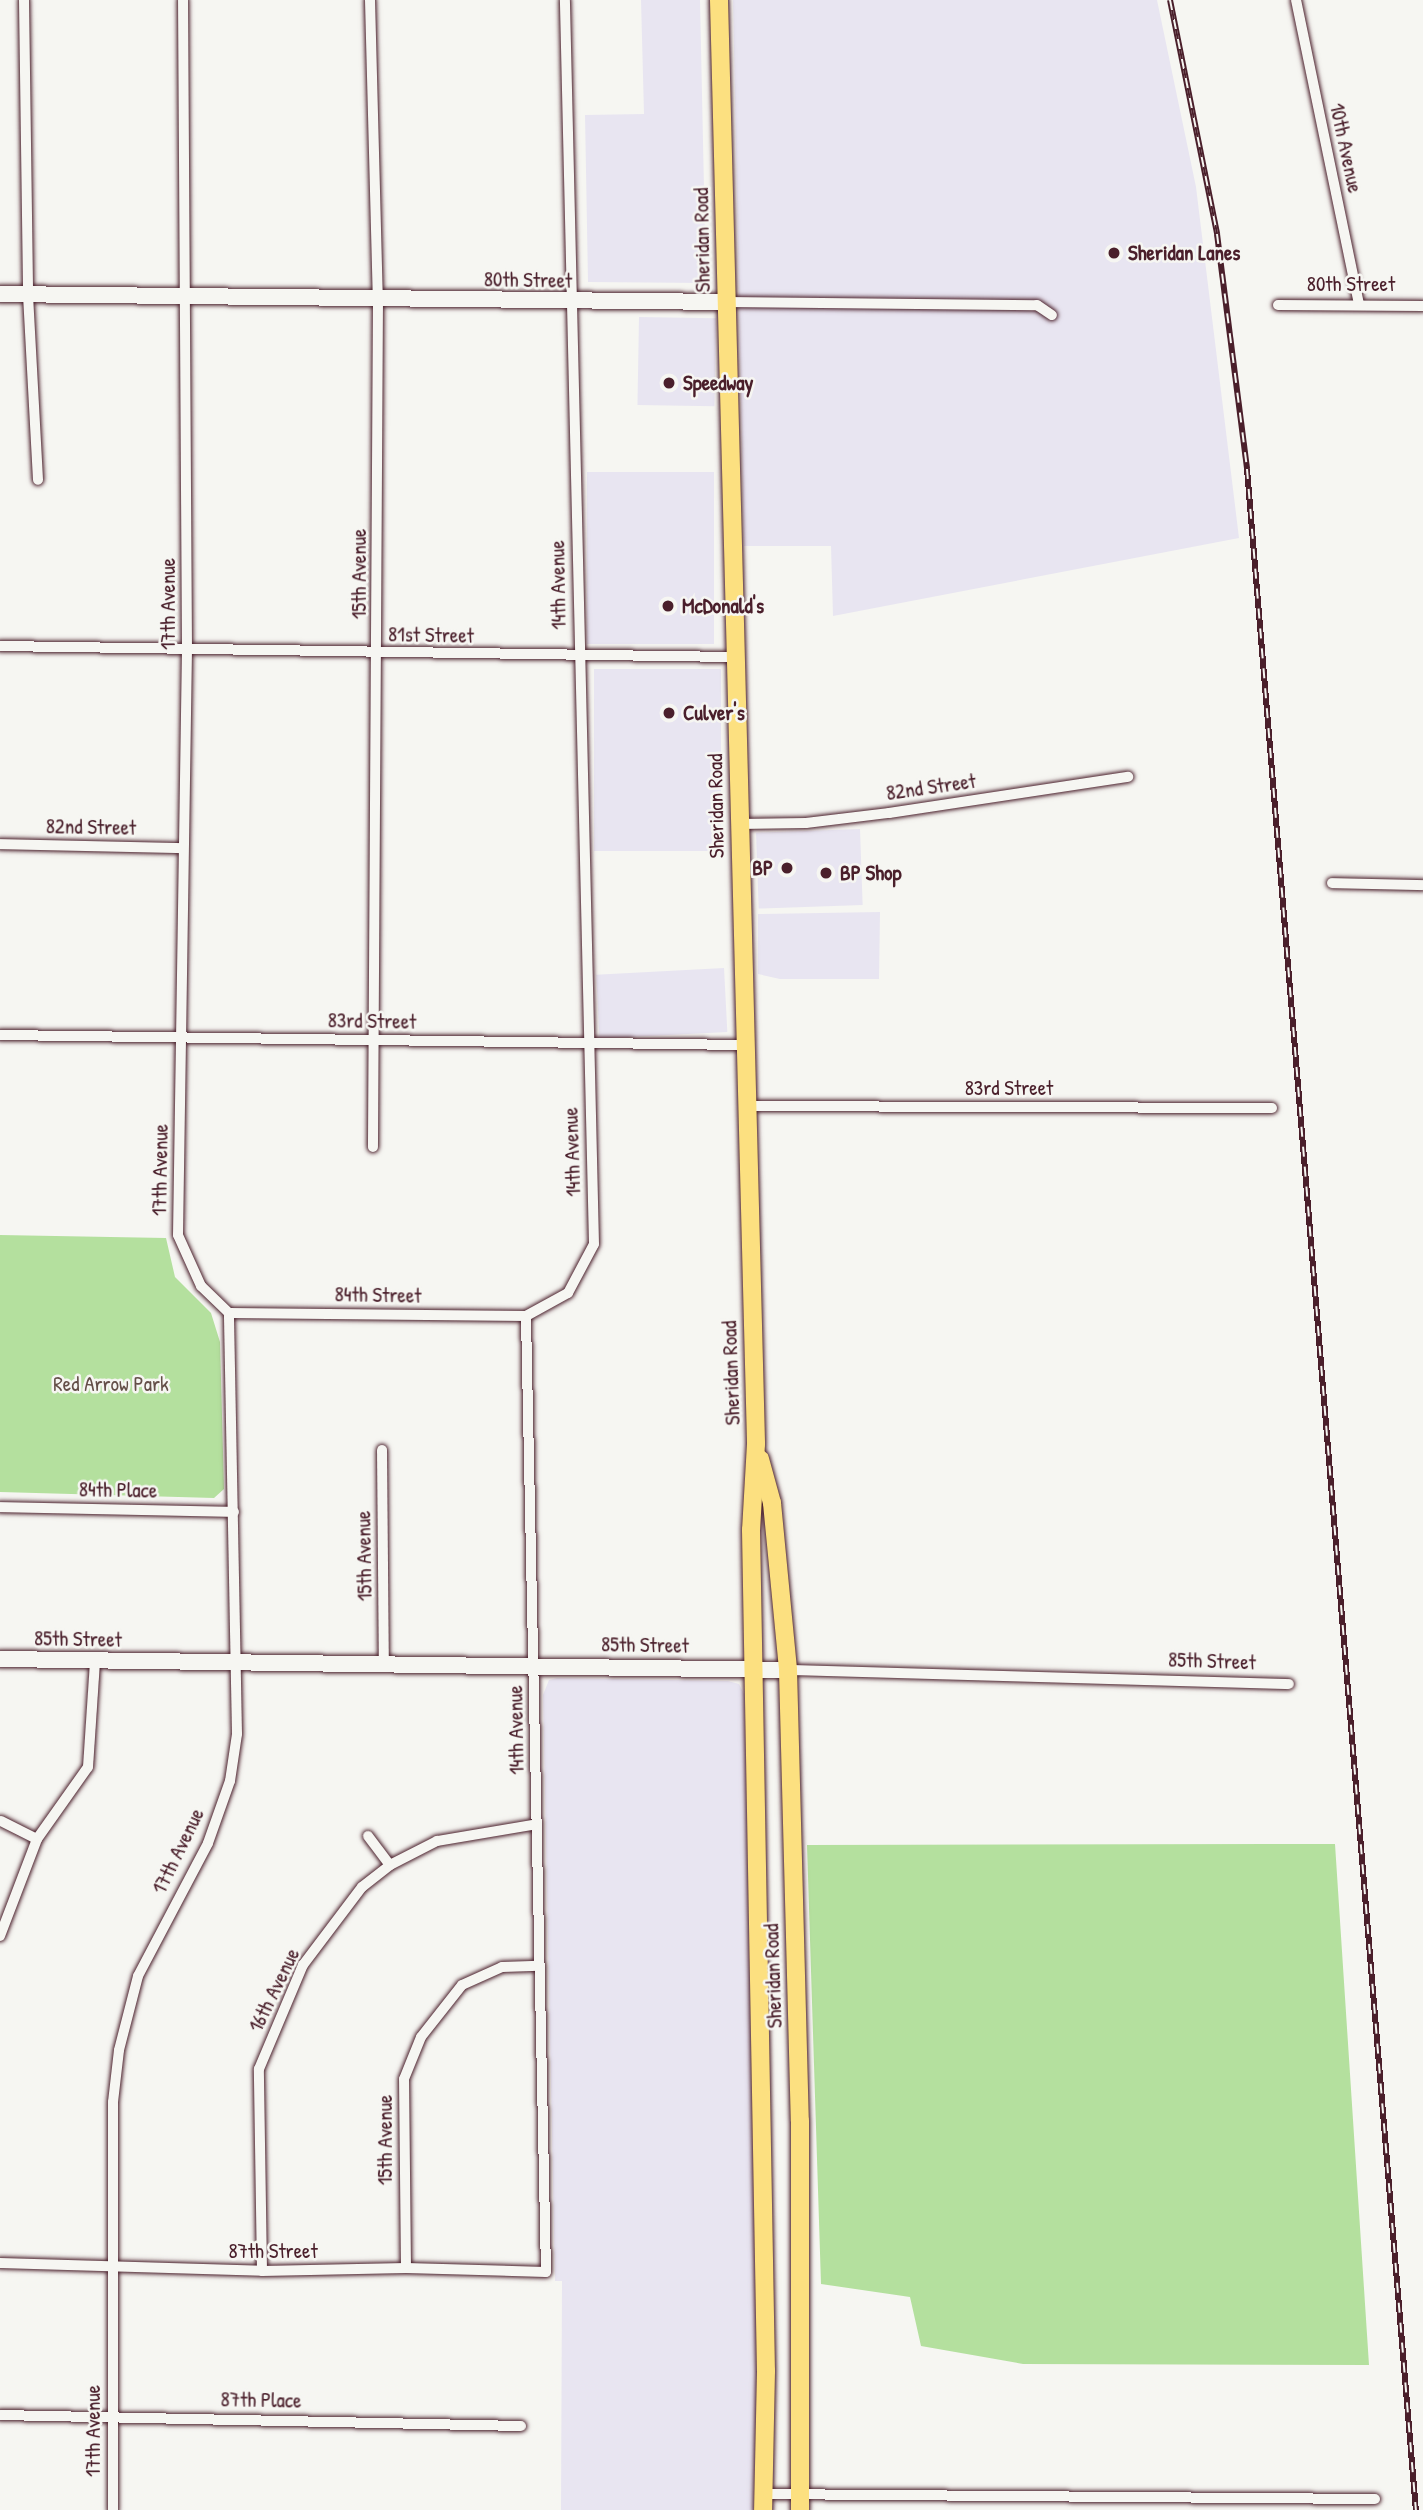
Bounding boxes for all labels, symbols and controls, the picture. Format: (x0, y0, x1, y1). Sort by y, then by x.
street label: 10th Avenue (1324, 101, 1368, 195)
street label: Sheridan Road (688, 187, 716, 293)
place label: Sheridan Lanes (1128, 240, 1240, 266)
marker: Sheridan Lanes (1106, 245, 1122, 261)
street label: 80th Street (484, 267, 572, 293)
street label: 80th Street (1307, 271, 1395, 297)
place label: Speedway (683, 370, 753, 396)
marker: Speedway (661, 375, 677, 391)
street label: 15th Avenue (346, 529, 372, 619)
street label: 14th Avenue (545, 540, 571, 630)
street label: 17th Avenue (155, 558, 181, 650)
place label: McDonald's (682, 593, 764, 619)
marker: McDonald's (660, 598, 676, 614)
street label: 81st Street (388, 622, 474, 648)
place label: Culver's (683, 700, 745, 726)
marker: Culver's (661, 705, 677, 721)
street label: Sheridan Road (702, 753, 730, 859)
street label: 82nd Street (885, 768, 977, 806)
street label: 82nd Street (46, 814, 136, 840)
place label: BP (752, 855, 773, 881)
marker: BP (779, 860, 795, 876)
place label: BP Shop (840, 860, 901, 886)
marker: BP Shop (818, 865, 834, 881)
street label: 83rd Street (328, 1008, 416, 1034)
street label: 83rd Street (965, 1075, 1053, 1101)
street label: 14th Avenue (558, 1107, 586, 1197)
street label: 17th Avenue (147, 1124, 173, 1216)
street label: 84th Street (334, 1282, 422, 1308)
street label: Sheridan Road (717, 1320, 745, 1426)
park label: Red Arrow Park (53, 1371, 169, 1397)
street label: 84th Place (79, 1477, 157, 1503)
street label: 15th Avenue (351, 1510, 377, 1602)
street label: 85th Street (34, 1626, 122, 1652)
street label: 85th Street (601, 1632, 689, 1658)
street label: 85th Street (1168, 1647, 1256, 1675)
street label: 14th Avenue (503, 1685, 529, 1775)
street label: 17th Avenue (146, 1804, 210, 1898)
street label: Sheridan Road (759, 1923, 787, 2029)
street label: 16th Avenue (243, 1944, 305, 2036)
street label: 15th Avenue (372, 2095, 398, 2185)
street label: 87th Street (228, 2238, 318, 2264)
street label: 17th Avenue (80, 2385, 106, 2477)
street label: 87th Place (220, 2387, 302, 2413)

